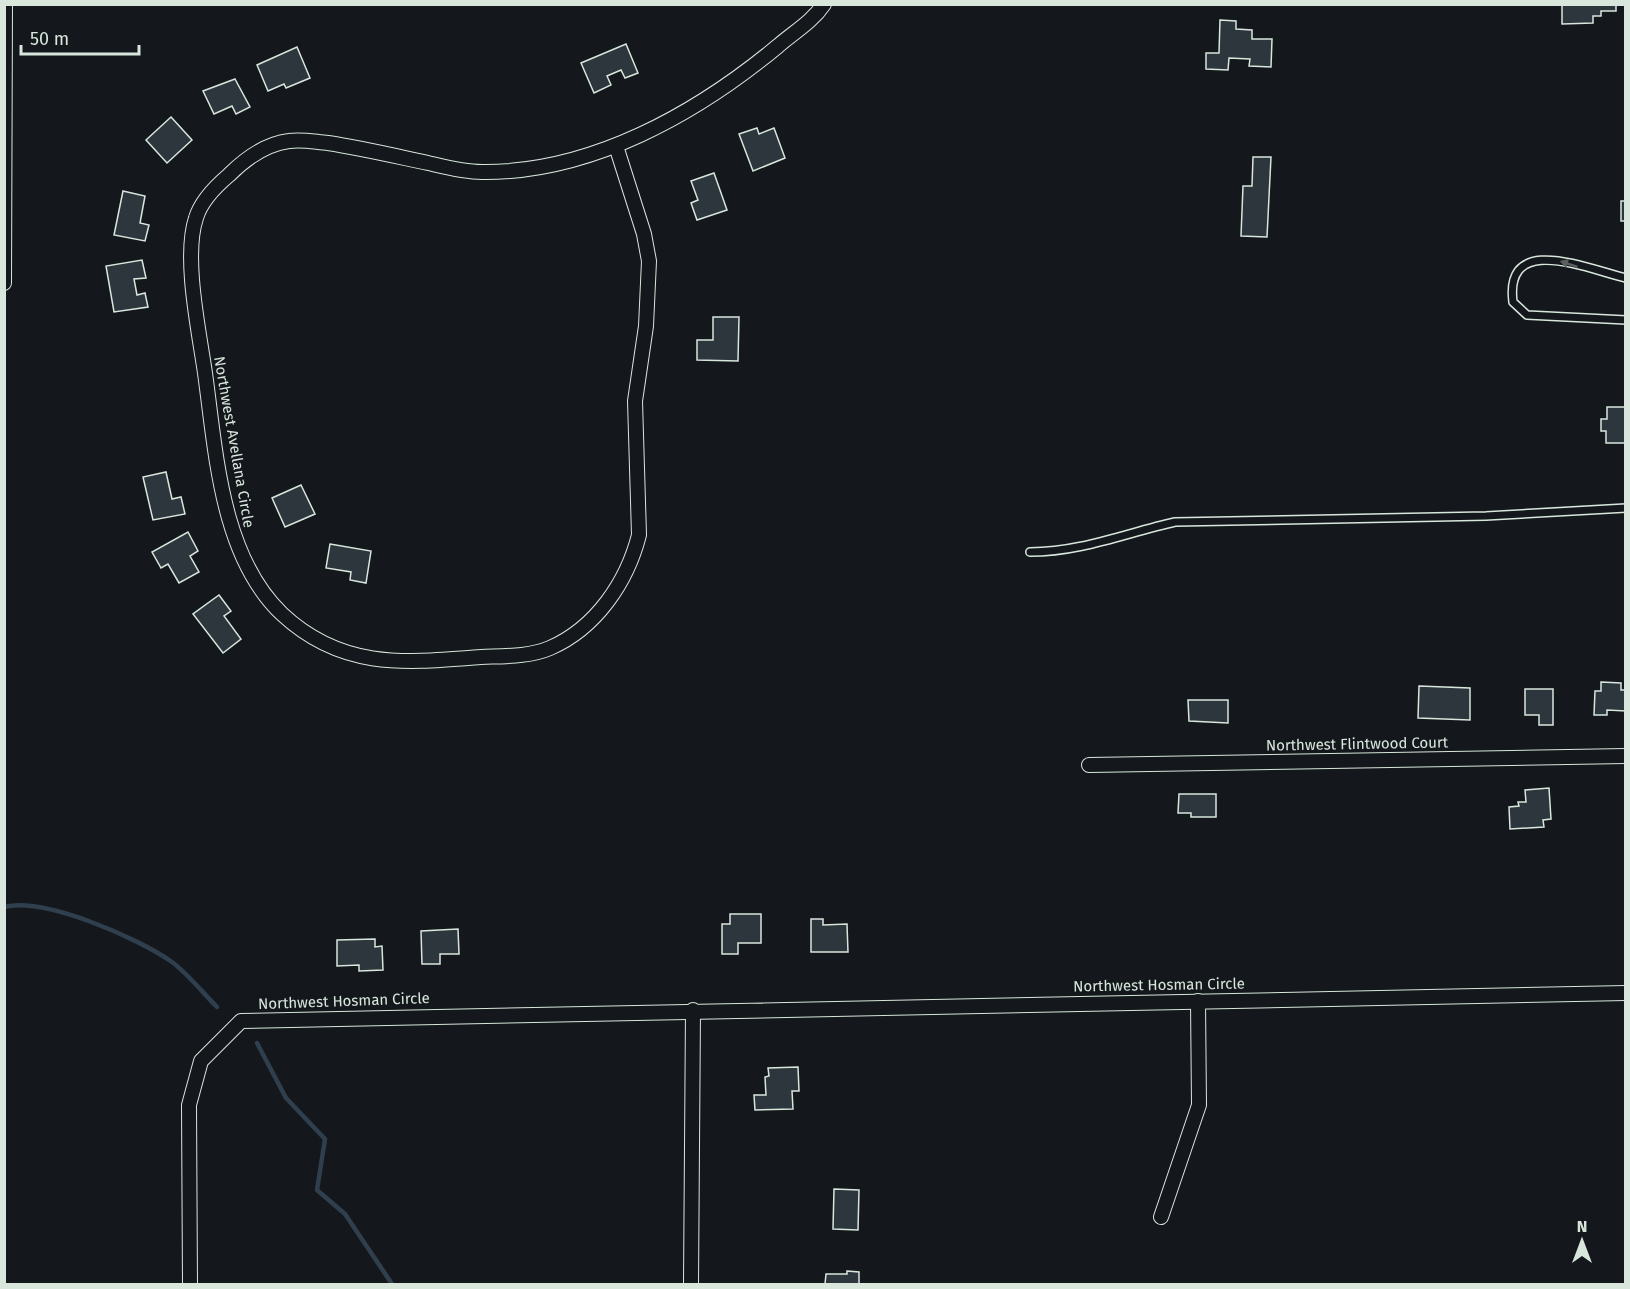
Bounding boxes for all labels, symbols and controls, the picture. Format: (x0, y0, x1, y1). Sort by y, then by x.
scale bar (21, 18, 140, 56)
text: 50 m (30, 28, 69, 50)
one-way arrow (1560, 258, 1578, 268)
street label: Northwest Avellana Circle (210, 355, 258, 529)
street label: Northwest Flintwood Court (1266, 733, 1449, 755)
street label: Northwest Hosman Circle (1073, 975, 1245, 995)
street label: Northwest Hosman Circle (258, 989, 430, 1013)
north arrow (1552, 1211, 1612, 1271)
text: N (1577, 1217, 1587, 1236)

